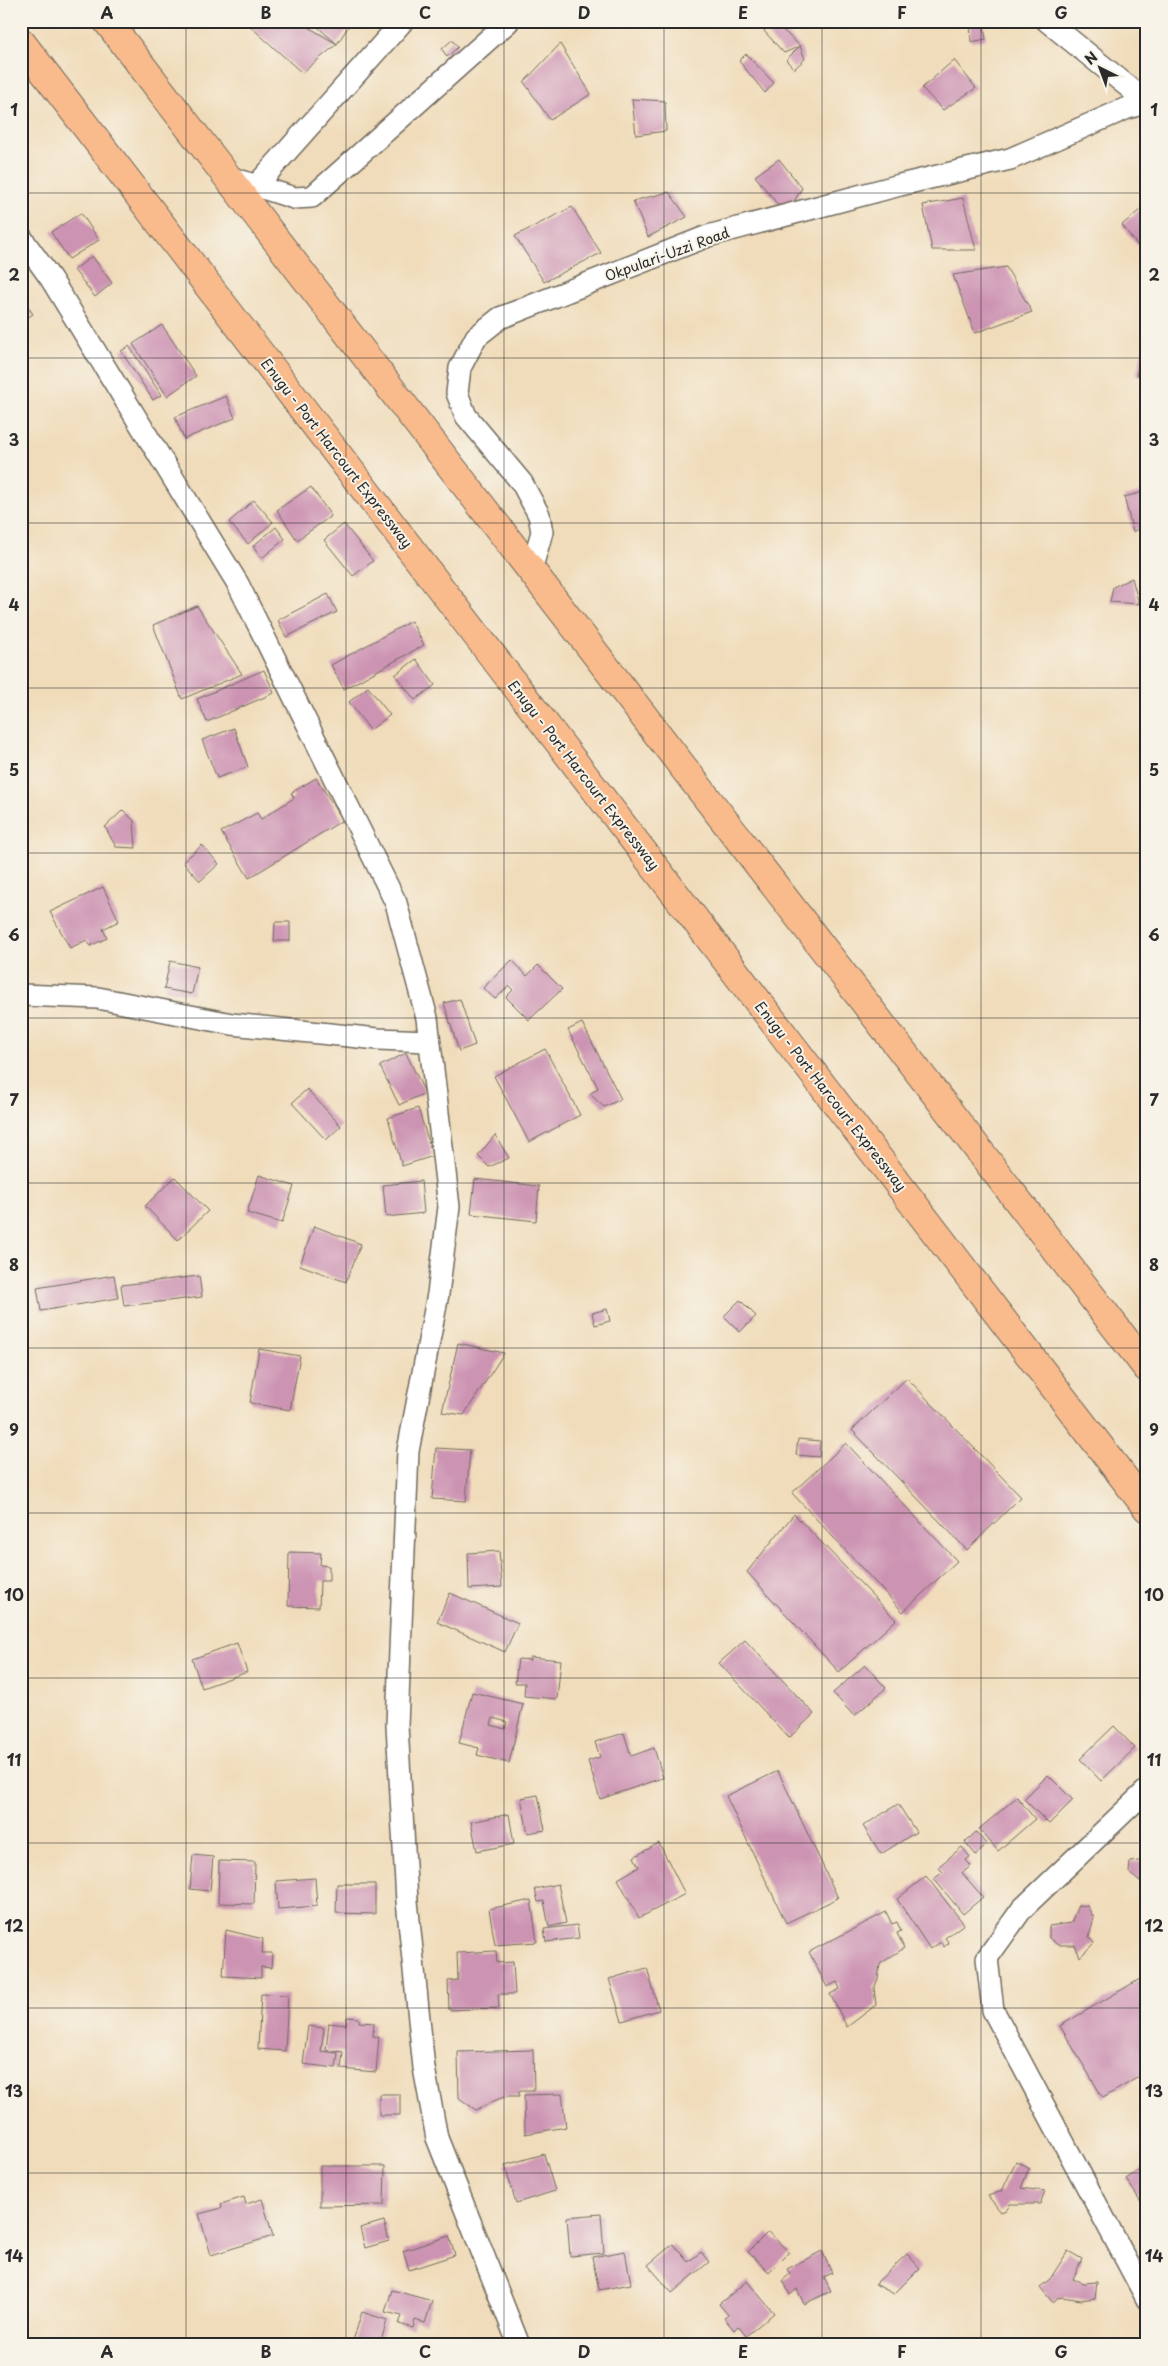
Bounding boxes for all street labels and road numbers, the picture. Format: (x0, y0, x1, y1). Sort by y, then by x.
street label: Okpulari-Uzzi Road (602, 222, 732, 286)
street label: Enugu - Port Harcourt Expressway (256, 354, 418, 552)
street label: Enugu - Port Harcourt Expressway (503, 676, 665, 874)
street label: Enugu - Port Harcourt Expressway (750, 997, 912, 1195)

